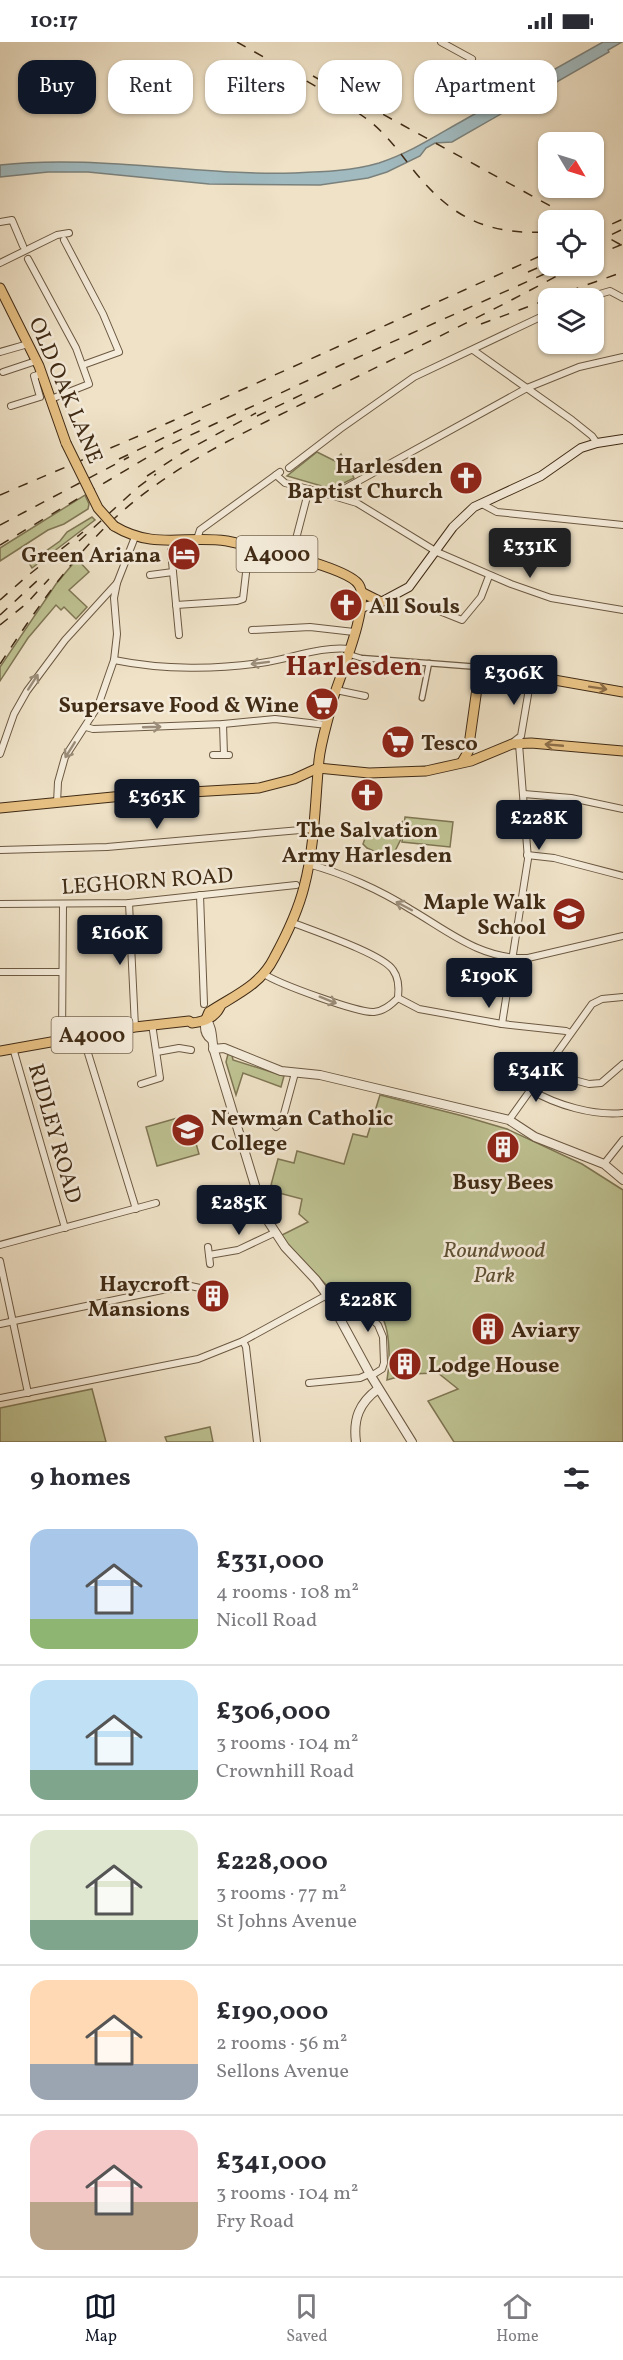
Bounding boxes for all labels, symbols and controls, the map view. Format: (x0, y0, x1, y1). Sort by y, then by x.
text: 10:17 (30, 6, 78, 37)
chip: Buy (18, 60, 96, 114)
chip: Rent (108, 60, 193, 114)
chip: Filters (205, 60, 306, 114)
chip: New (318, 60, 402, 114)
chip: Apartment (414, 60, 557, 114)
north arrow (538, 132, 604, 198)
map controls (538, 132, 604, 354)
button: locate (538, 210, 604, 276)
button: layers (538, 288, 604, 354)
street label: OLD OAK LANE (20, 313, 110, 469)
place label: Harlesden Baptist Church (287, 452, 443, 508)
church icon: Harlesden Baptist Church (448, 460, 484, 496)
pin: £331K (488, 528, 572, 579)
text: £331K (503, 533, 557, 561)
hotel icon: Green Ariana (166, 536, 202, 572)
road number: A4000 (236, 536, 318, 572)
place label: Green Ariana (21, 541, 161, 572)
church icon: All Souls (328, 587, 364, 623)
place label: All Souls (369, 592, 460, 623)
district label: Harlesden (286, 648, 422, 687)
pin: £306K (472, 655, 556, 706)
one-way arrow (251, 657, 270, 668)
text: £306K (484, 660, 544, 688)
one-way arrow (27, 674, 39, 691)
one-way arrow (588, 683, 607, 694)
supermarket icon: Supersave Food & Wine (304, 686, 340, 722)
place label: Supersave Food & Wine (58, 691, 299, 722)
one-way arrow (141, 721, 161, 733)
supermarket icon: Tesco (380, 724, 416, 760)
place label: Tesco (421, 729, 478, 760)
one-way arrow (544, 739, 564, 750)
one-way arrow (64, 741, 76, 758)
church icon: The Salvation Army Harlesden (349, 777, 385, 813)
pin: £363K (115, 779, 199, 830)
text: £363K (128, 784, 186, 812)
pin: £228K (497, 800, 581, 851)
text: £228K (510, 805, 568, 833)
place label: The Salvation Army Harlesden (282, 816, 452, 872)
street label: LEGHORN ROAD (60, 861, 234, 904)
place label: Maple Walk School (423, 888, 546, 944)
school or university icon: Maple Walk School (551, 896, 587, 932)
one-way arrow (396, 900, 414, 911)
pin: £160K (78, 915, 162, 966)
text: £160K (91, 920, 149, 948)
pin: £190K (447, 958, 531, 1009)
text: £190K (460, 963, 518, 991)
one-way arrow (318, 995, 337, 1006)
road number: A4000 (52, 1017, 132, 1053)
pin: £341K (494, 1052, 578, 1103)
text: £341K (508, 1057, 564, 1085)
street label: RIDLEY ROAD (19, 1060, 88, 1207)
place label: Newman Catholic College (211, 1104, 393, 1160)
school or university icon: Newman Catholic College (170, 1112, 206, 1148)
building icon: Busy Bees (485, 1129, 521, 1165)
place label: Busy Bees (452, 1168, 554, 1199)
pin: £285K (197, 1185, 281, 1236)
text: £285K (211, 1190, 267, 1218)
park label: Roundwood Park (443, 1236, 546, 1292)
place label: Haycroft Mansions (88, 1270, 190, 1326)
building icon: Haycroft Mansions (195, 1278, 231, 1314)
pin: £228K (326, 1282, 410, 1333)
text: £228K (339, 1287, 397, 1315)
building icon: Aviary (470, 1311, 506, 1347)
place label: Aviary (511, 1316, 581, 1347)
building icon: Lodge House (387, 1346, 423, 1382)
place label: Lodge House (428, 1351, 560, 1382)
text: 9 homes (30, 1460, 131, 1496)
icon: filters (560, 1462, 593, 1495)
text: £331,000 (216, 1543, 324, 1579)
icon: home (78, 1553, 150, 1625)
text: 4 rooms · 108 m² (216, 1579, 359, 1607)
text: Nicoll Road (216, 1607, 317, 1635)
text: £306,000 (216, 1694, 330, 1730)
icon: home (78, 1704, 150, 1776)
text: 3 rooms · 104 m² (216, 1730, 358, 1758)
text: Crownhill Road (216, 1758, 354, 1786)
text: £228,000 (216, 1844, 328, 1880)
icon: home (78, 1854, 150, 1926)
text: 3 rooms · 77 m² (216, 1880, 347, 1908)
text: St Johns Avenue (216, 1908, 357, 1936)
text: £190,000 (216, 1994, 328, 2030)
icon: home (78, 2004, 150, 2076)
text: 2 rooms · 56 m² (216, 2030, 347, 2058)
text: Sellons Avenue (216, 2058, 349, 2086)
text: £341,000 (216, 2144, 327, 2180)
icon: home (78, 2154, 150, 2226)
text: 3 rooms · 104 m² (216, 2180, 358, 2208)
text: Fry Road (216, 2208, 294, 2236)
tab: Map (84, 2290, 117, 2348)
tab: Saved (286, 2290, 327, 2348)
tab: Home (496, 2290, 539, 2348)

